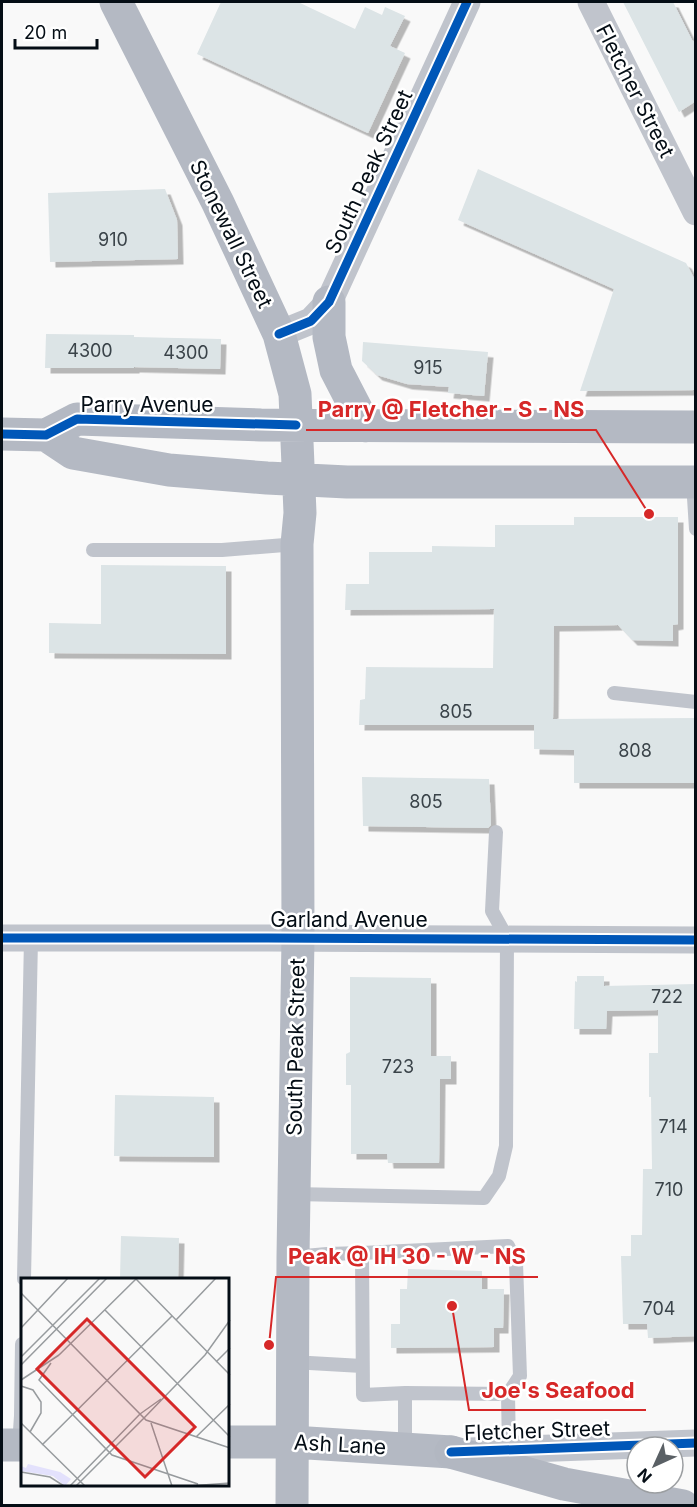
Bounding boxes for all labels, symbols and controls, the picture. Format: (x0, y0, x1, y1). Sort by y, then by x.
scale bar (15, 12, 98, 50)
street label: Fletcher Street (591, 20, 680, 162)
text: 20 m (24, 22, 67, 43)
street label: South Peak Street (320, 86, 418, 258)
street label: Stonewall Street (185, 156, 278, 312)
house number: 910 (98, 229, 128, 250)
house number: 4300 (67, 340, 113, 361)
house number: 4300 (163, 342, 209, 363)
house number: 915 (413, 357, 443, 378)
callout: Parry @ Fletcher - S - NS (306, 390, 596, 430)
street label: Parry Avenue (80, 392, 214, 417)
text: Parry @ Fletcher - S - NS (318, 396, 584, 422)
house number: 805 (439, 701, 473, 722)
house number: 808 (618, 740, 652, 761)
house number: 805 (409, 791, 443, 812)
street label: Garland Avenue (270, 907, 428, 932)
street label: South Peak Street (281, 958, 310, 1136)
house number: 722 (651, 986, 683, 1007)
house number: 723 (382, 1056, 414, 1077)
house number: 714 (658, 1116, 688, 1137)
house number: 710 (655, 1179, 683, 1200)
callout: Peak @ IH 30 - W - NS (276, 1237, 538, 1277)
text: Peak @ IH 30 - W - NS (288, 1243, 526, 1269)
inset map (21, 1278, 230, 1486)
house number: 704 (643, 1298, 675, 1319)
callout: Joe's Seafood (469, 1370, 646, 1410)
text: Joe's Seafood (481, 1377, 635, 1403)
street label: Fletcher Street (464, 1415, 611, 1446)
street label: Ash Lane (293, 1430, 387, 1459)
north arrow (625, 1435, 685, 1495)
text: N (633, 1464, 656, 1487)

